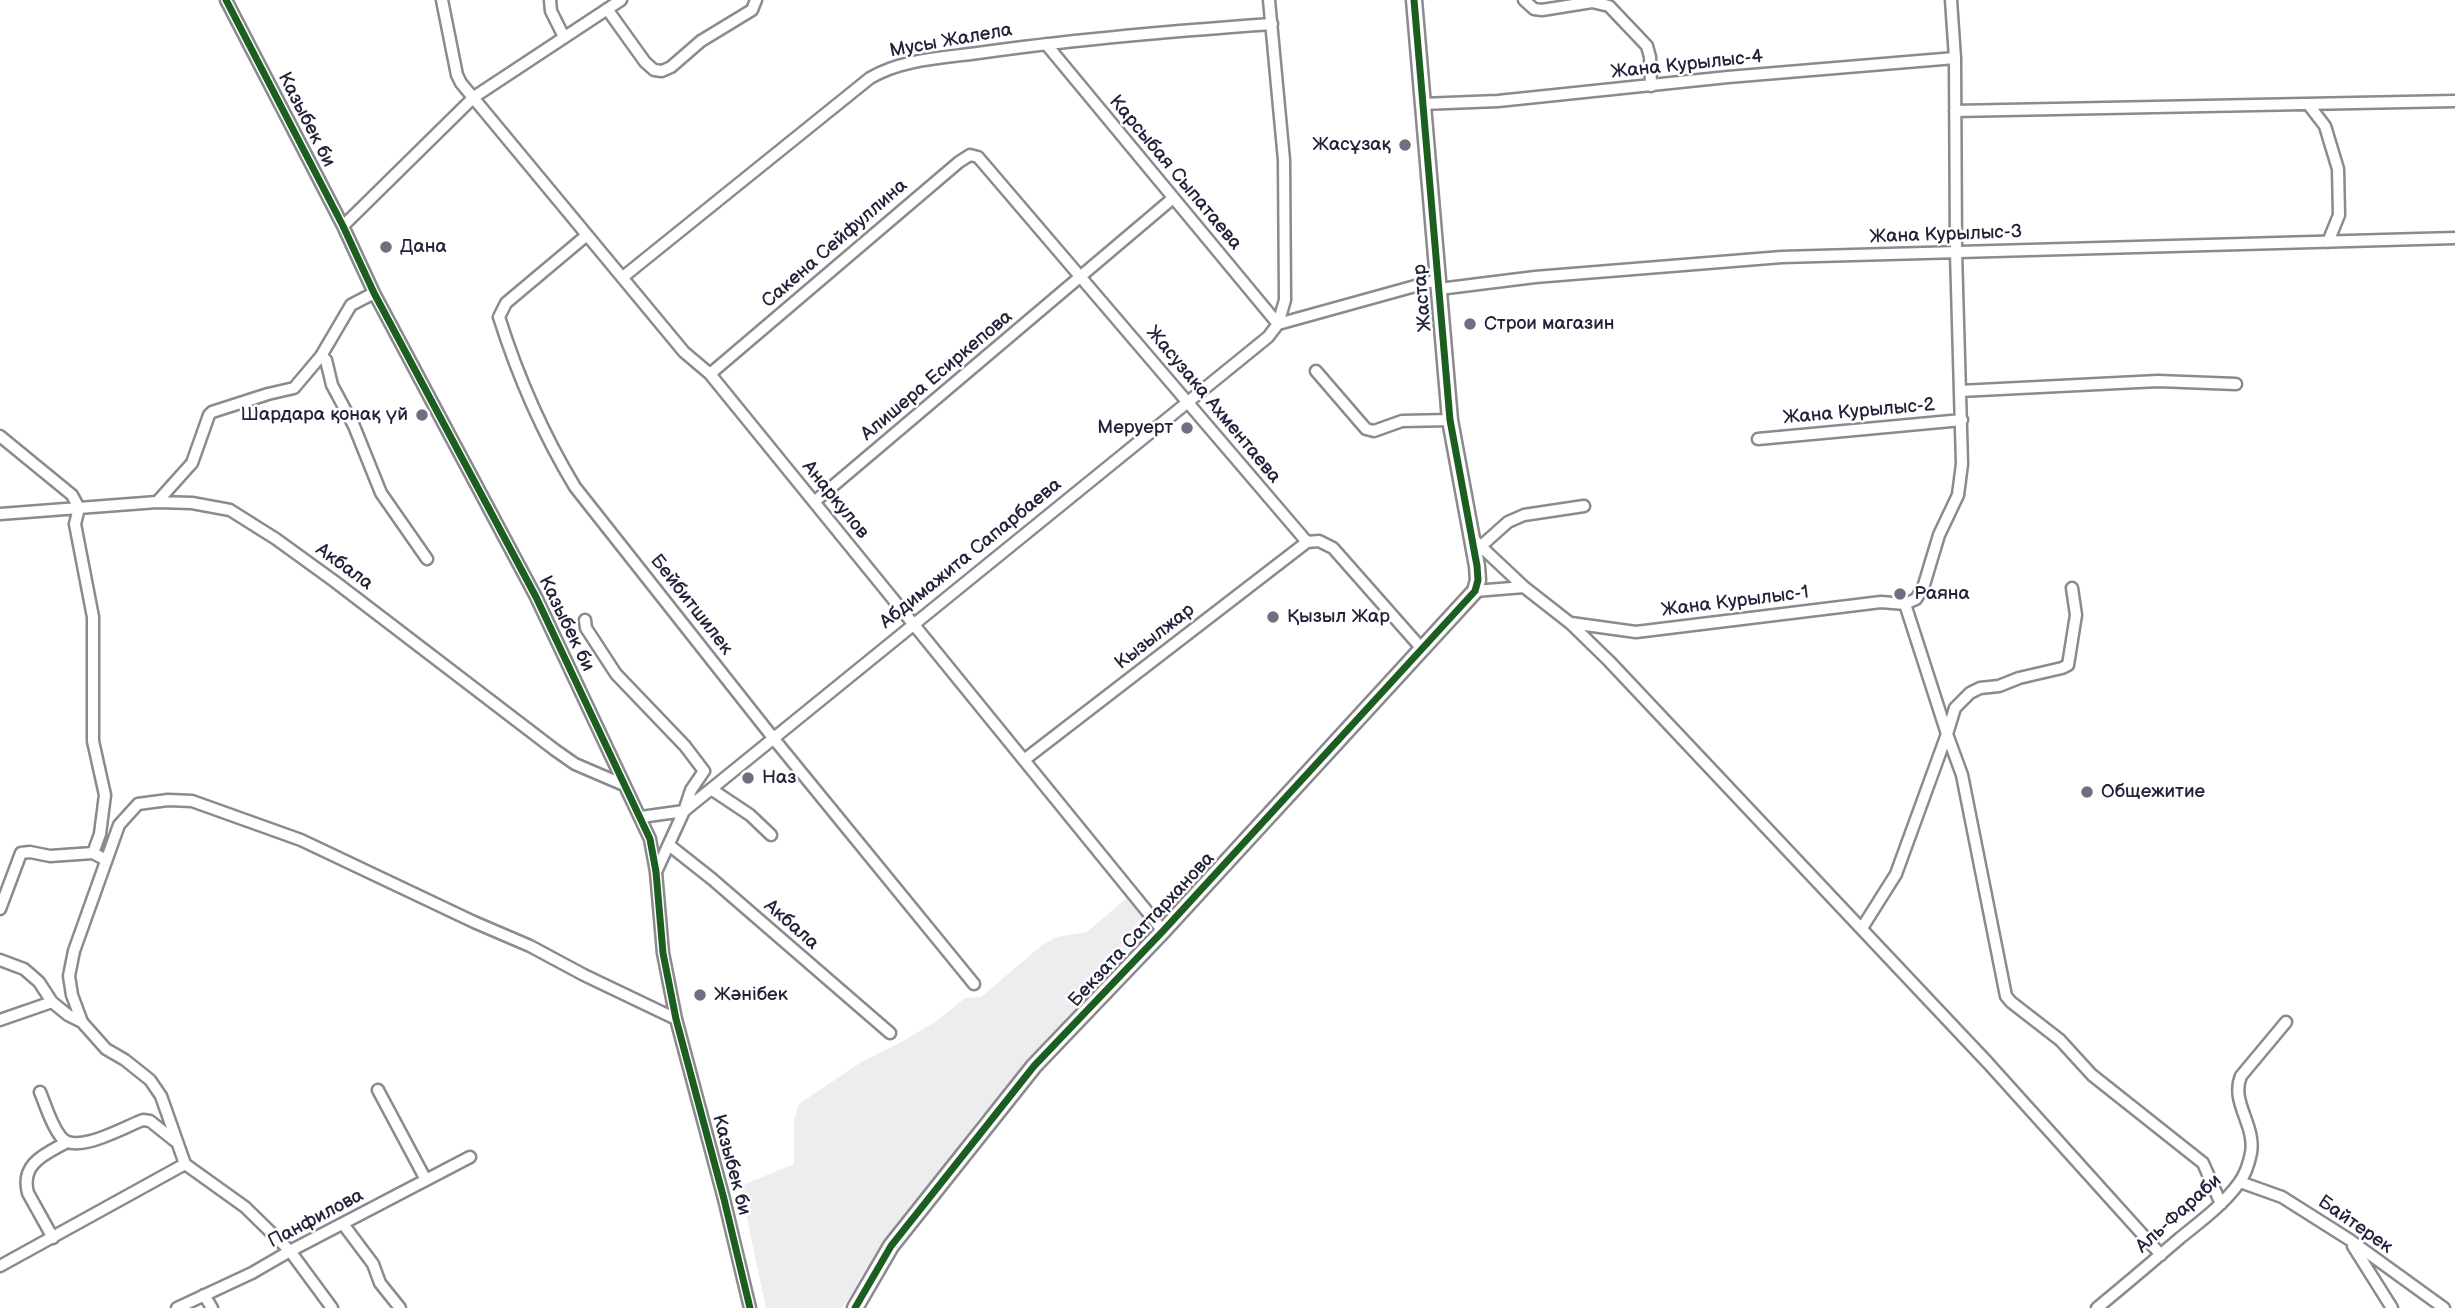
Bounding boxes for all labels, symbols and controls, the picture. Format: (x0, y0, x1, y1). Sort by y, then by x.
street label: Мусы Жалела (888, 19, 1014, 63)
street label: Жана Курылыс-4 (1610, 46, 1764, 84)
street label: Казыбек би (272, 69, 340, 171)
street label: Карсыбая Сыпатаева (1104, 91, 1246, 255)
place label: Жасұзақ (1312, 134, 1391, 156)
marker: Жасұзақ (1397, 137, 1413, 153)
street label: Сакена Сейфуллина (758, 175, 912, 313)
street label: Жана Курылыс-3 (1869, 221, 2023, 249)
place label: Дана (400, 236, 447, 258)
marker: Дана (378, 239, 394, 255)
street label: Жастар (1409, 263, 1437, 333)
street label: Алишера Есиркепова (857, 306, 1017, 446)
place label: Строи магазин (1484, 313, 1614, 335)
marker: Строи магазин (1462, 316, 1478, 332)
street label: Жасузака Ахментаева (1141, 322, 1285, 488)
street label: Жана Курылыс-2 (1782, 394, 1936, 430)
place label: Шардара қонақ үй (241, 404, 408, 426)
marker: Шардара қонақ үй (414, 407, 430, 423)
place label: Меруерт (1097, 417, 1173, 439)
marker: Меруерт (1179, 420, 1195, 436)
street label: Анаркулов (797, 456, 873, 544)
street label: Абдимажита Сапарбаева (876, 474, 1066, 634)
street label: Акбала (311, 539, 377, 595)
street label: Бейбитшилек (645, 550, 737, 660)
street label: Казыбек би (533, 572, 599, 676)
street label: Жана Курылыс-1 (1660, 582, 1810, 622)
place label: Раяна (1914, 583, 1970, 605)
marker: Раяна (1892, 586, 1908, 602)
street label: Кызылжар (1111, 599, 1199, 675)
place label: Қызыл Жар (1287, 606, 1390, 628)
marker: Қызыл Жар (1265, 609, 1281, 625)
place label: Наз (762, 767, 796, 789)
marker: Наз (740, 770, 756, 786)
place label: Общежитие (2101, 781, 2205, 803)
marker: Общежитие (2079, 784, 2095, 800)
street label: Бекзата Саттарханова (1064, 848, 1220, 1012)
street label: Акбала (759, 895, 823, 955)
place label: Жәнібек (714, 984, 788, 1006)
marker: Жәнібек (692, 987, 708, 1003)
street label: Казыбек би (707, 1112, 755, 1218)
street label: Аль-Фараби (2131, 1170, 2227, 1258)
street label: Панфилова (264, 1184, 368, 1254)
street label: Байтерек (2313, 1191, 2397, 1259)

